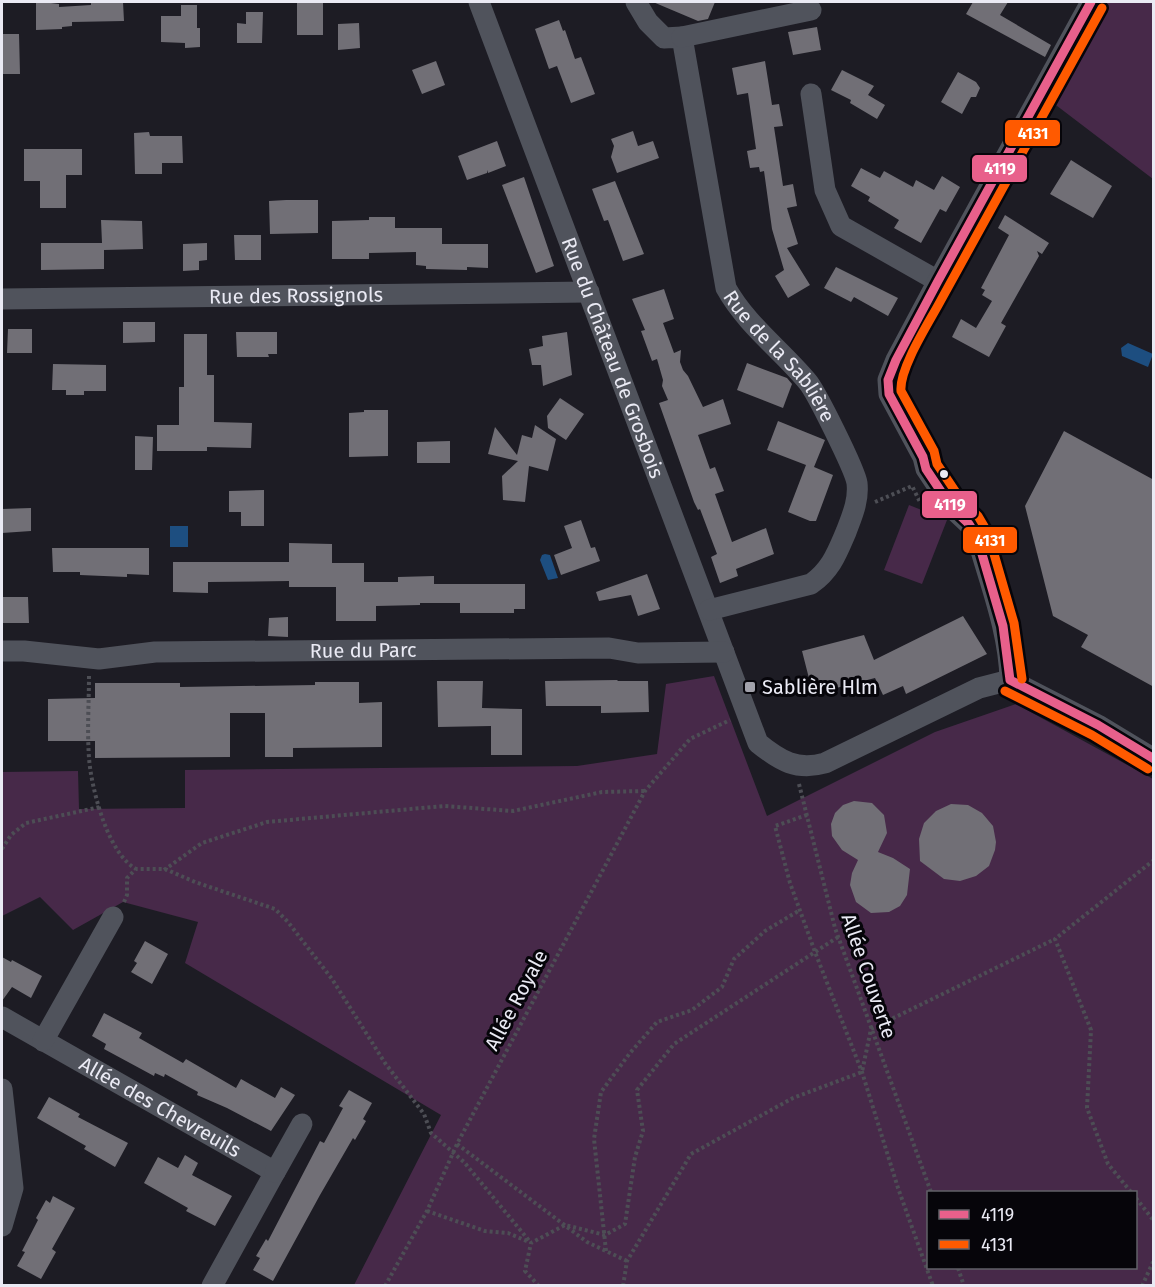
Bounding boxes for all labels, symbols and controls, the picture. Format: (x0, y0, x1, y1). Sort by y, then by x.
line badge: 4131 (1004, 119, 1061, 147)
text: 4131 (1018, 124, 1048, 143)
line badge: 4119 (971, 154, 1028, 183)
text: 4119 (984, 159, 1016, 178)
street label: Rue du Château de Grosbois (557, 234, 669, 481)
street label: Rue des Rossignols (209, 282, 383, 309)
street label: Rue de la Sablière (718, 286, 840, 426)
unlabelled marker (938, 468, 950, 480)
line badge: 4119 (921, 490, 978, 519)
text: 4119 (934, 495, 966, 514)
line badge: 4131 (962, 526, 1018, 554)
text: 4131 (975, 531, 1005, 550)
street label: Rue du Parc (310, 638, 417, 663)
place label: Sablière Hlm (762, 675, 878, 699)
marker: Sablière Hlm (743, 680, 757, 694)
street label: Allée Couverte (836, 910, 902, 1042)
street label: Allée Royale (479, 946, 553, 1054)
street label: Allée des Chevreuils (75, 1052, 245, 1162)
legend (927, 1191, 1137, 1269)
text: 4119 (981, 1204, 1014, 1226)
text: 4131 (981, 1234, 1014, 1256)

